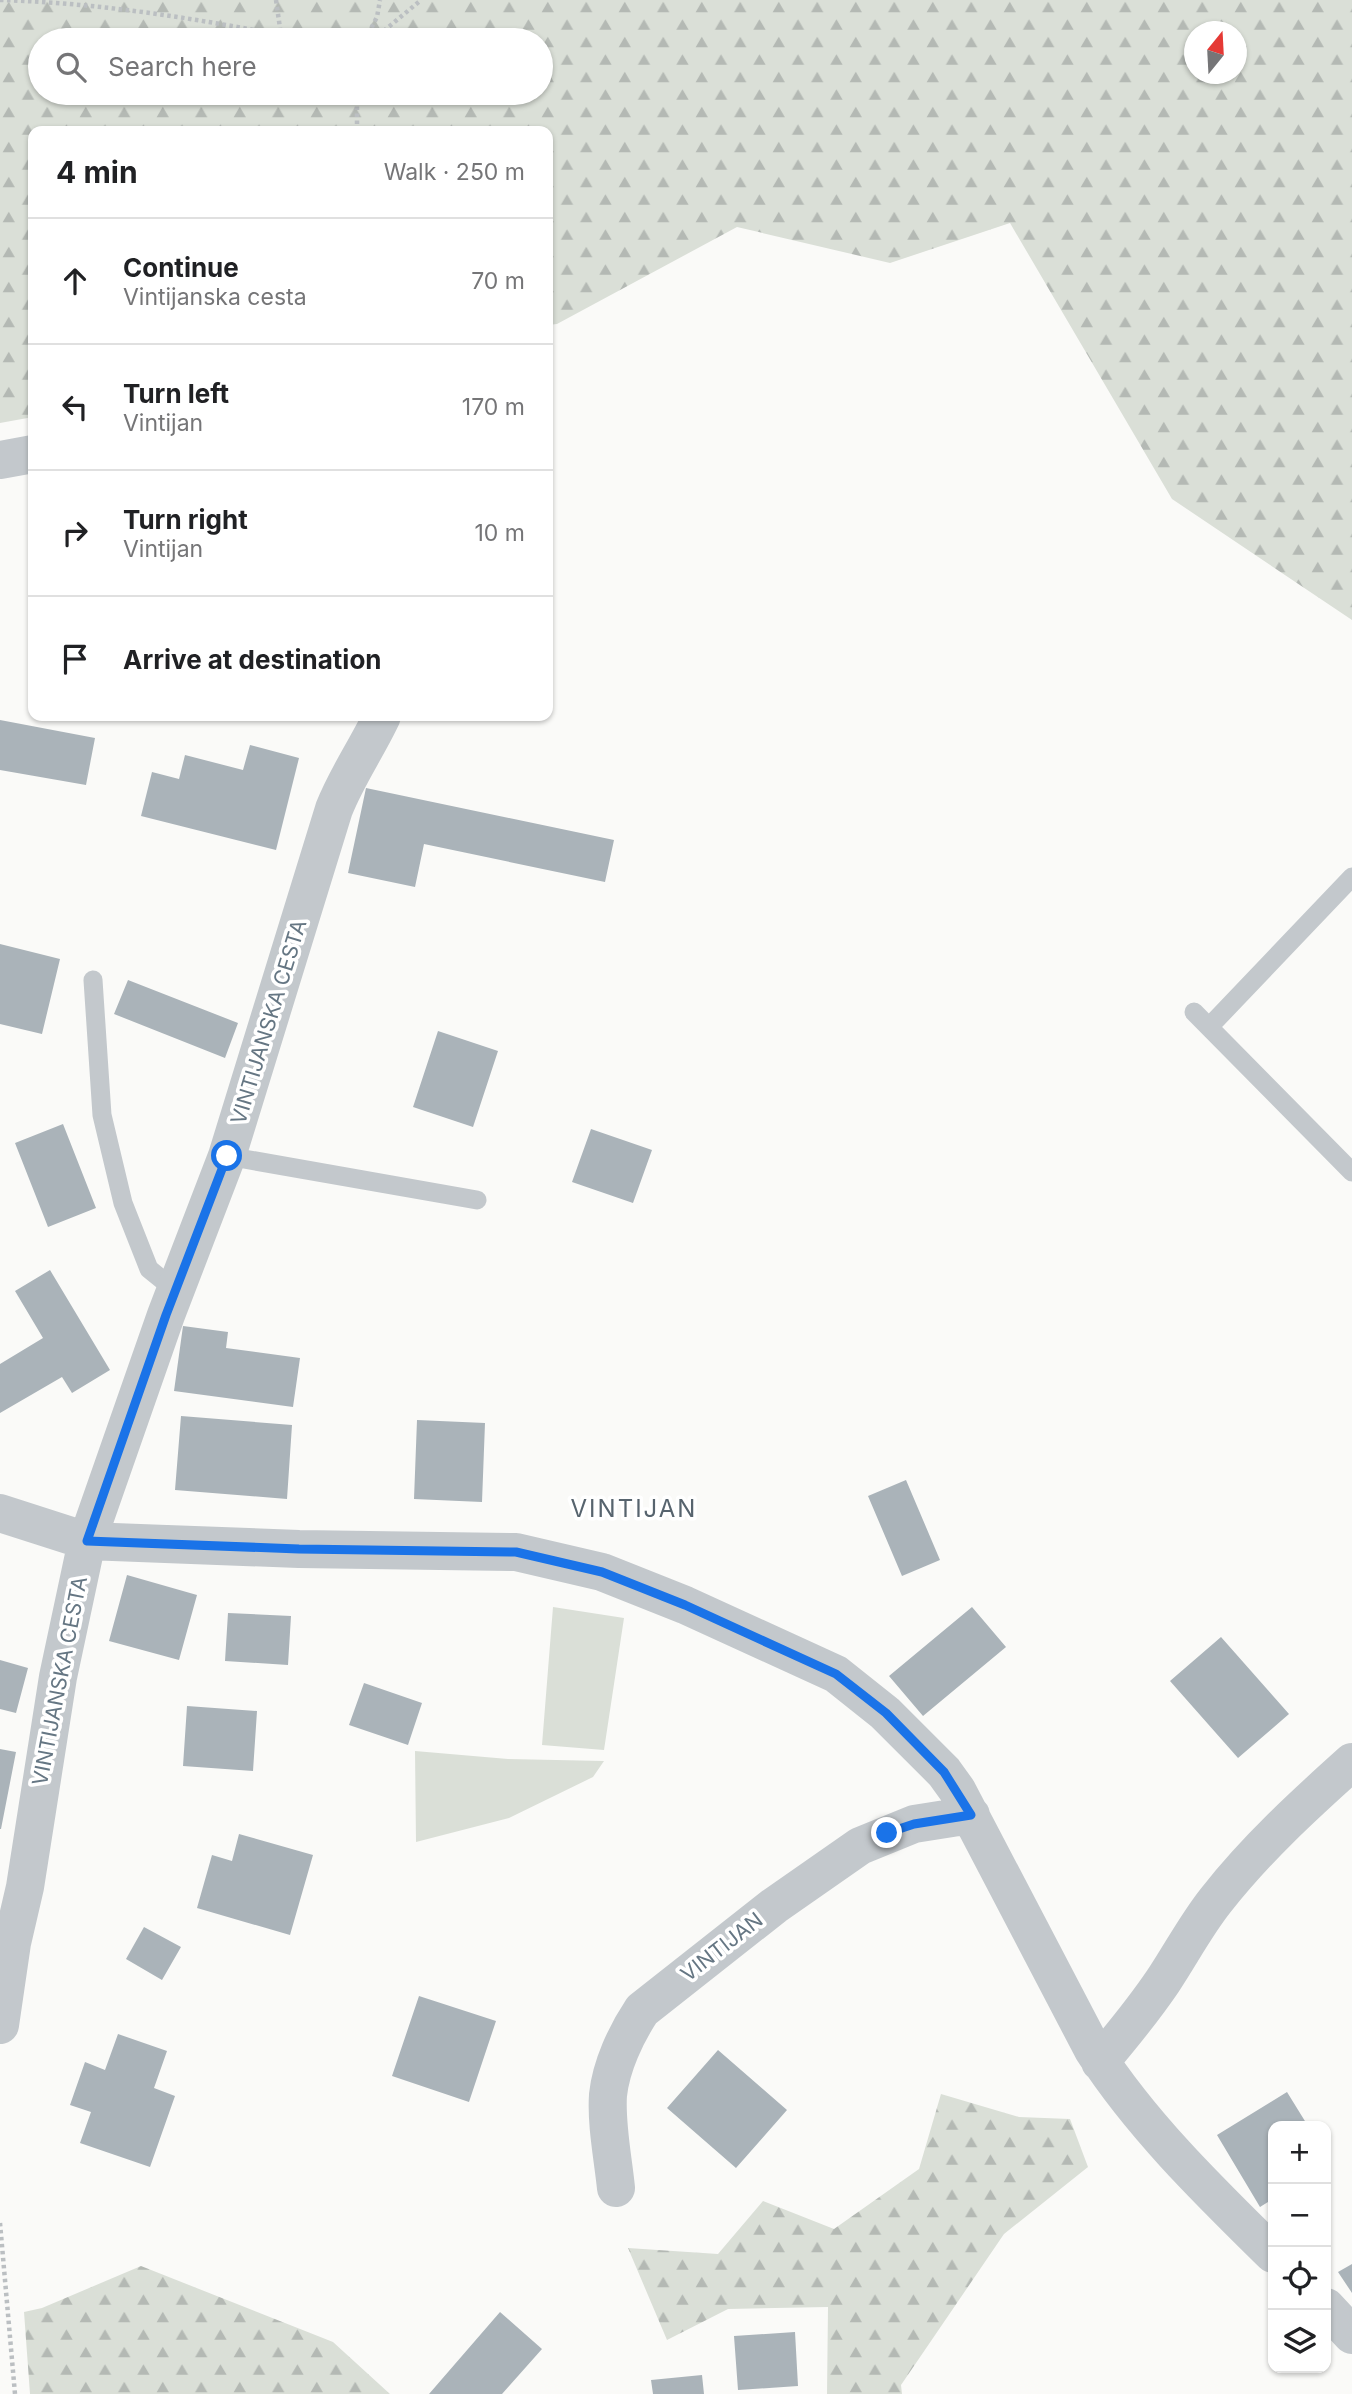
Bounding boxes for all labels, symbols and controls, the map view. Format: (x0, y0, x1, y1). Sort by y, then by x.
north arrow (1184, 21, 1247, 84)
search box (28, 28, 553, 105)
icon: search (52, 48, 90, 86)
text: Search here (108, 51, 257, 82)
text: 4 min (56, 154, 138, 190)
text: Walk · 250 m (384, 158, 525, 186)
text: Continue (123, 252, 239, 283)
icon: ahead (56, 262, 94, 300)
text: 70 m (471, 267, 525, 295)
text: Vintijanska cesta (123, 283, 307, 311)
text: Turn left (123, 378, 229, 409)
icon: left (56, 388, 94, 426)
text: 170 m (462, 393, 525, 421)
text: Vintijan (123, 409, 203, 437)
text: Turn right (123, 504, 248, 535)
icon: right (56, 514, 94, 552)
text: 10 m (475, 519, 525, 547)
text: Vintijan (123, 535, 203, 563)
icon: arrive (56, 640, 94, 678)
text: Arrive at destination (123, 644, 382, 675)
street label: VINTIJANSKA CESTA (225, 916, 312, 1127)
route start (211, 1140, 242, 1171)
district label: VINTIJAN (571, 1494, 697, 1523)
street label: VINTIJANSKA CESTA (27, 1574, 92, 1788)
route end (871, 1817, 902, 1848)
street label: VINTIJAN (676, 1907, 768, 1986)
map controls (1268, 2121, 1331, 2373)
button: + (1268, 2121, 1331, 2184)
button: − (1268, 2184, 1331, 2247)
button: locate (1268, 2247, 1331, 2310)
button: layers (1268, 2310, 1331, 2373)

